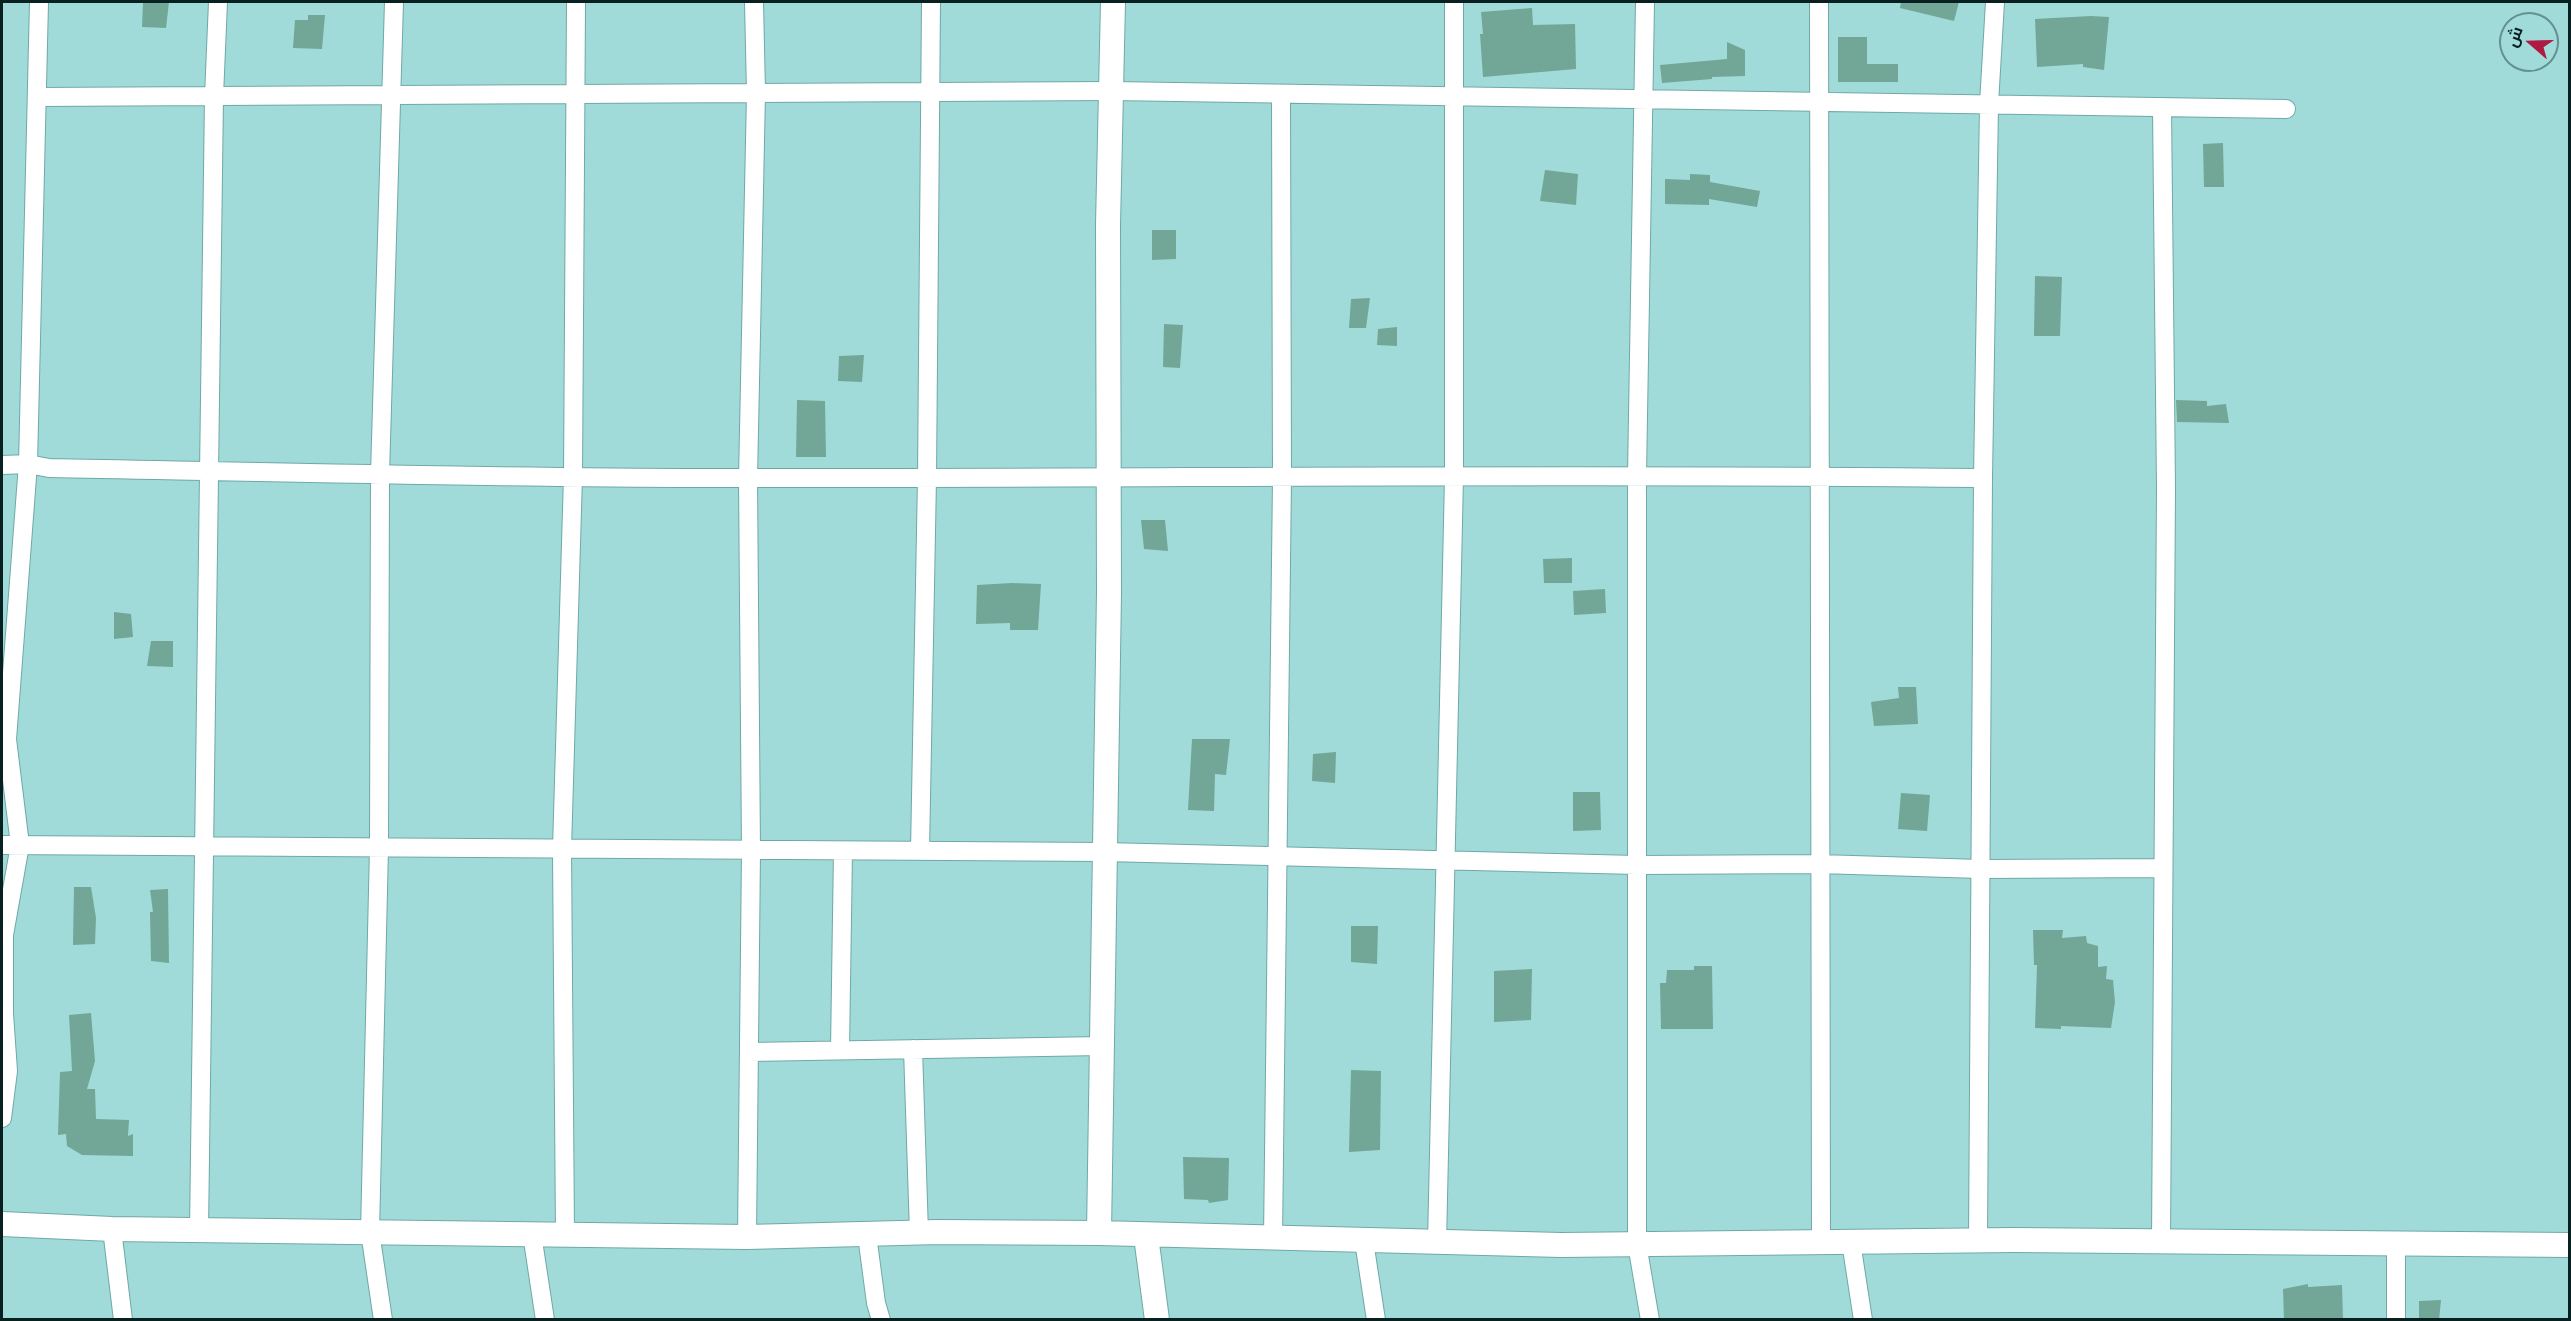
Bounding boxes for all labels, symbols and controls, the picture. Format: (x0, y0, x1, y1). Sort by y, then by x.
north arrow (2499, 12, 2559, 72)
text: ش (2501, 23, 2527, 50)

